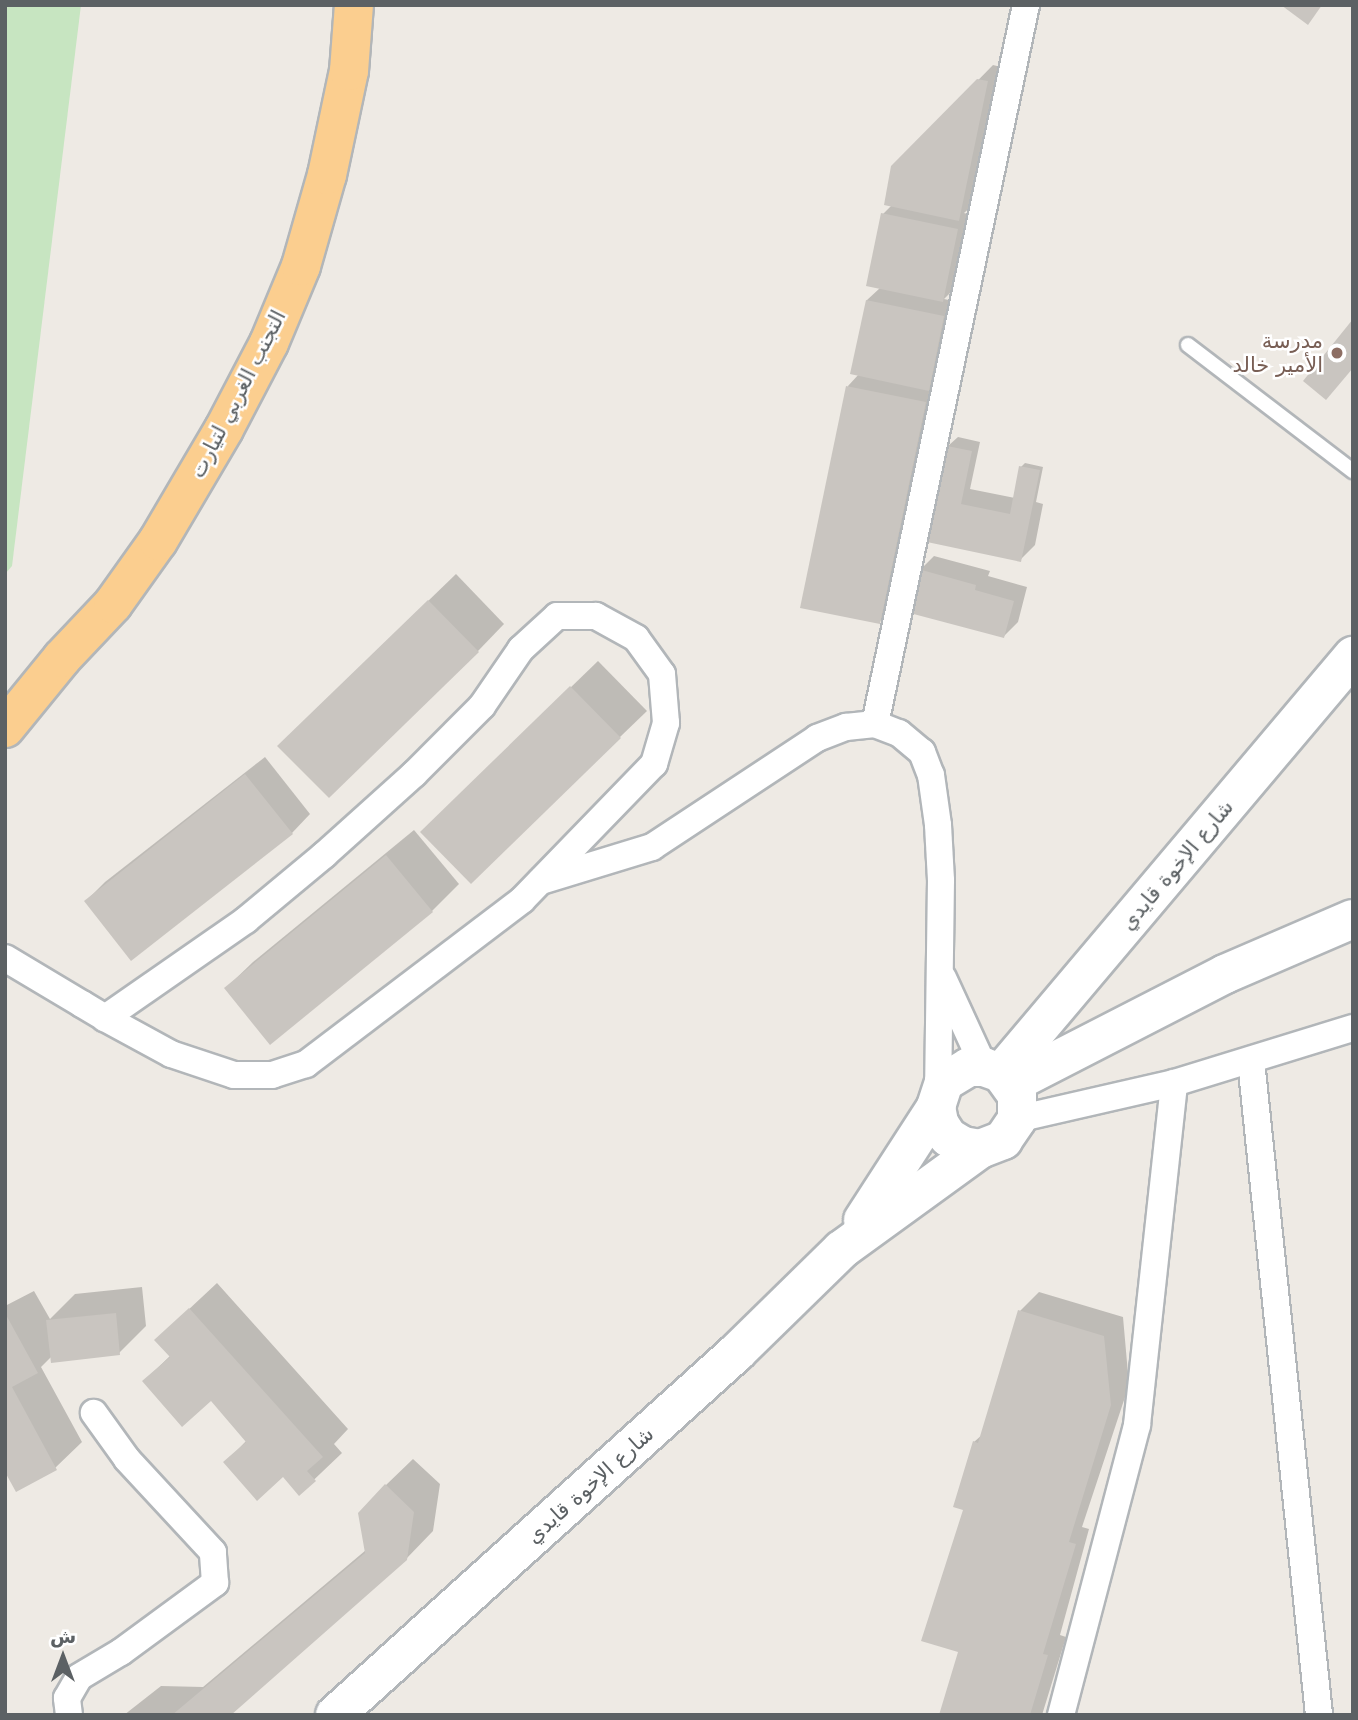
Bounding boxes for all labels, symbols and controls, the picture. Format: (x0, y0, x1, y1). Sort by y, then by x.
street label: التجنب الغربي لتيارت (185, 306, 291, 482)
place label: مدرسة الأمير خالد (1233, 328, 1323, 378)
marker: مدرسة الأمير خالد (1329, 345, 1345, 361)
street label: شارع الإخوة قايدي (1115, 795, 1239, 935)
street label: شارع الإخوة قايدي (521, 1421, 659, 1549)
north arrow (28, 1622, 98, 1692)
text: ش (50, 1625, 76, 1647)

